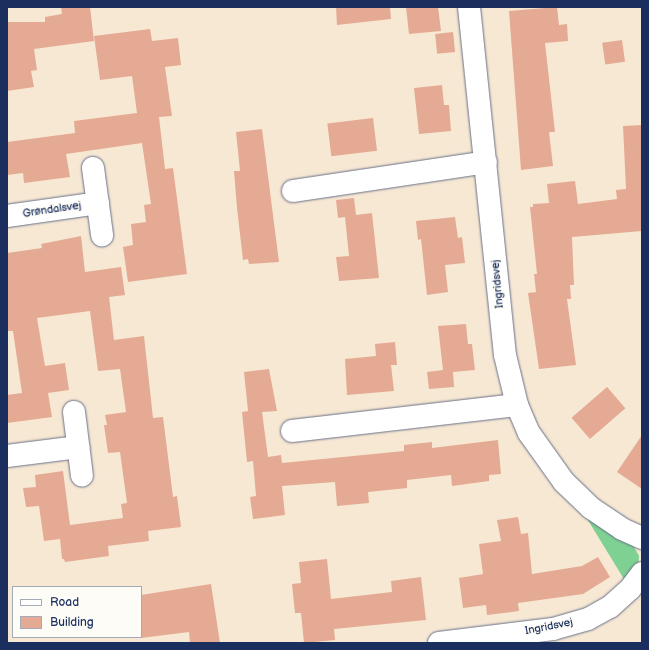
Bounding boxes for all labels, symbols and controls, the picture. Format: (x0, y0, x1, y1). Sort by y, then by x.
street label: Grøndalsvej (22, 199, 82, 221)
street label: Ingridsvej (489, 259, 507, 309)
legend (12, 586, 142, 638)
text: Road (50, 595, 79, 610)
text: Building (50, 615, 94, 630)
street label: Ingridsvej (524, 616, 574, 638)

